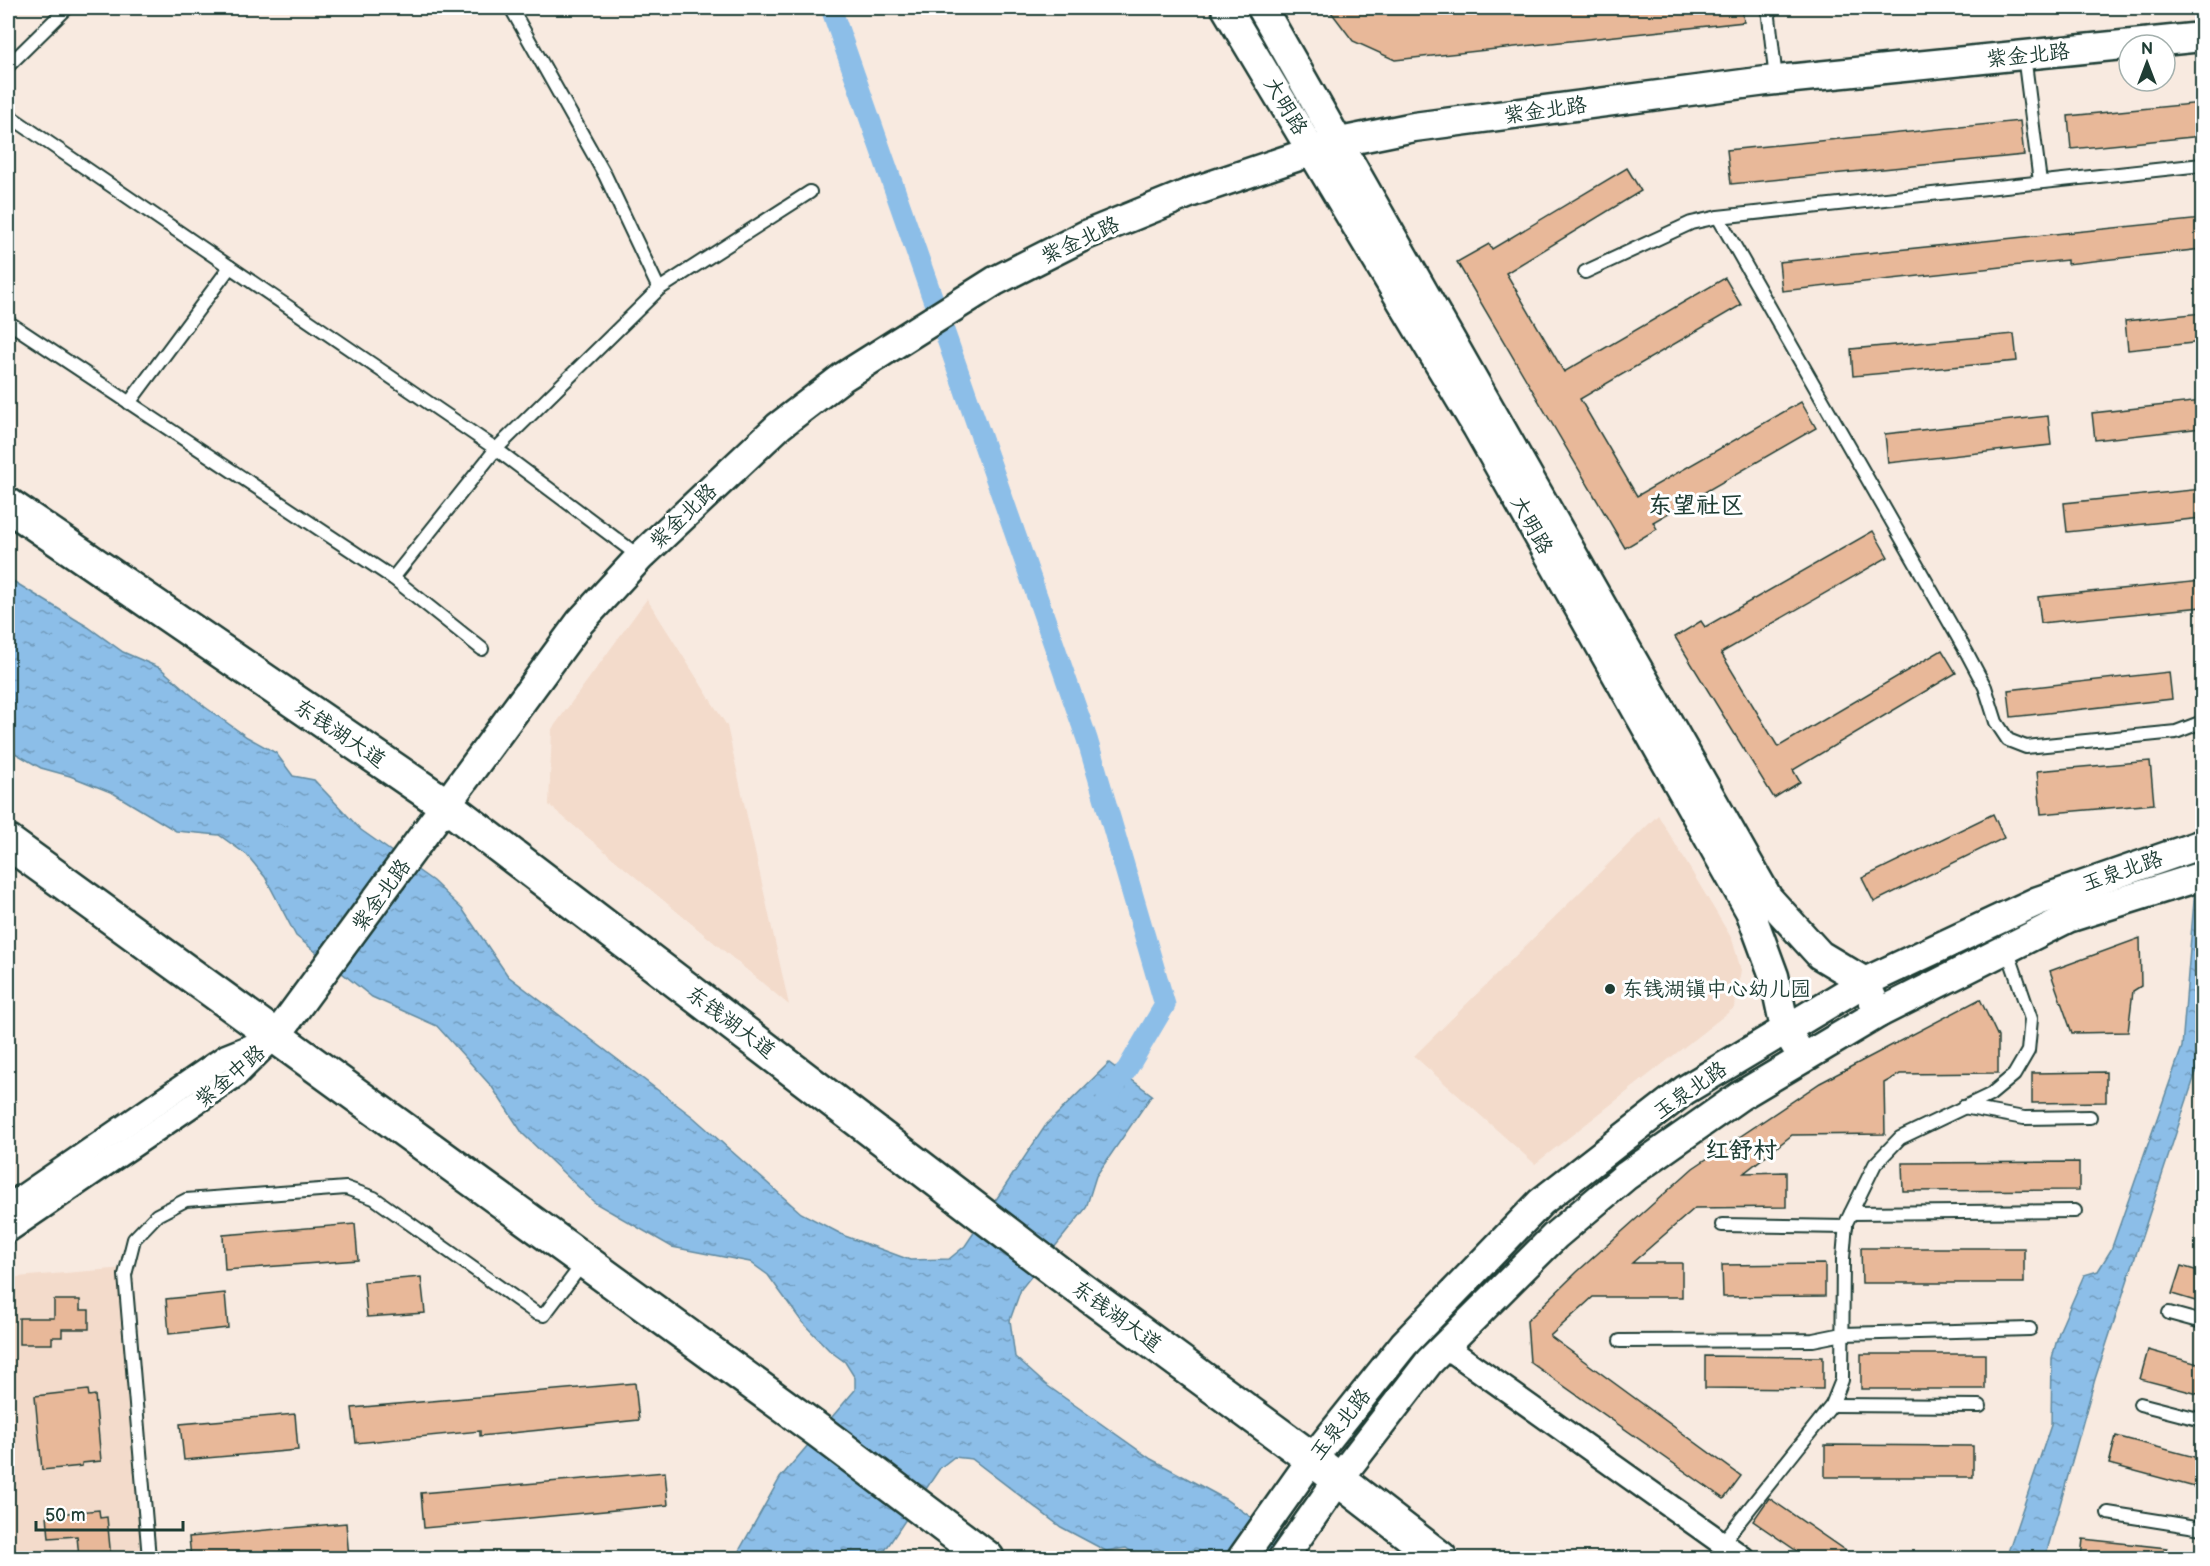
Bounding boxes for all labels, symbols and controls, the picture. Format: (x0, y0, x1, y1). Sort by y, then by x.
north arrow (2117, 33, 2177, 93)
street label: 紫金北路 (1985, 39, 2071, 72)
text: N (2141, 40, 2153, 59)
street label: 大明路 (1259, 73, 1313, 140)
street label: 紫金北路 (1502, 92, 1588, 129)
street label: 紫金北路 (1037, 211, 1124, 270)
street label: 紫金北路 (644, 478, 722, 555)
district label: 东望社区 (1648, 491, 1744, 520)
street label: 大明路 (1505, 492, 1558, 559)
street label: 东钱湖大道 (289, 694, 390, 773)
street label: 玉泉北路 (2078, 846, 2166, 897)
street label: 紫金北路 (347, 854, 416, 937)
place label: 东钱湖镇中心幼儿园 (1622, 977, 1811, 1002)
street label: 东钱湖大道 (681, 981, 780, 1064)
marker: 东钱湖镇中心幼儿园 (1603, 982, 1617, 996)
street label: 紫金中路 (190, 1040, 271, 1113)
street label: 玉泉北路 (1649, 1056, 1732, 1125)
district label: 红舒村 (1705, 1136, 1777, 1165)
street label: 东钱湖大道 (1067, 1275, 1167, 1357)
street label: 玉泉北路 (1305, 1384, 1376, 1465)
scale bar (36, 1494, 183, 1532)
text: 50 m (45, 1505, 86, 1526)

